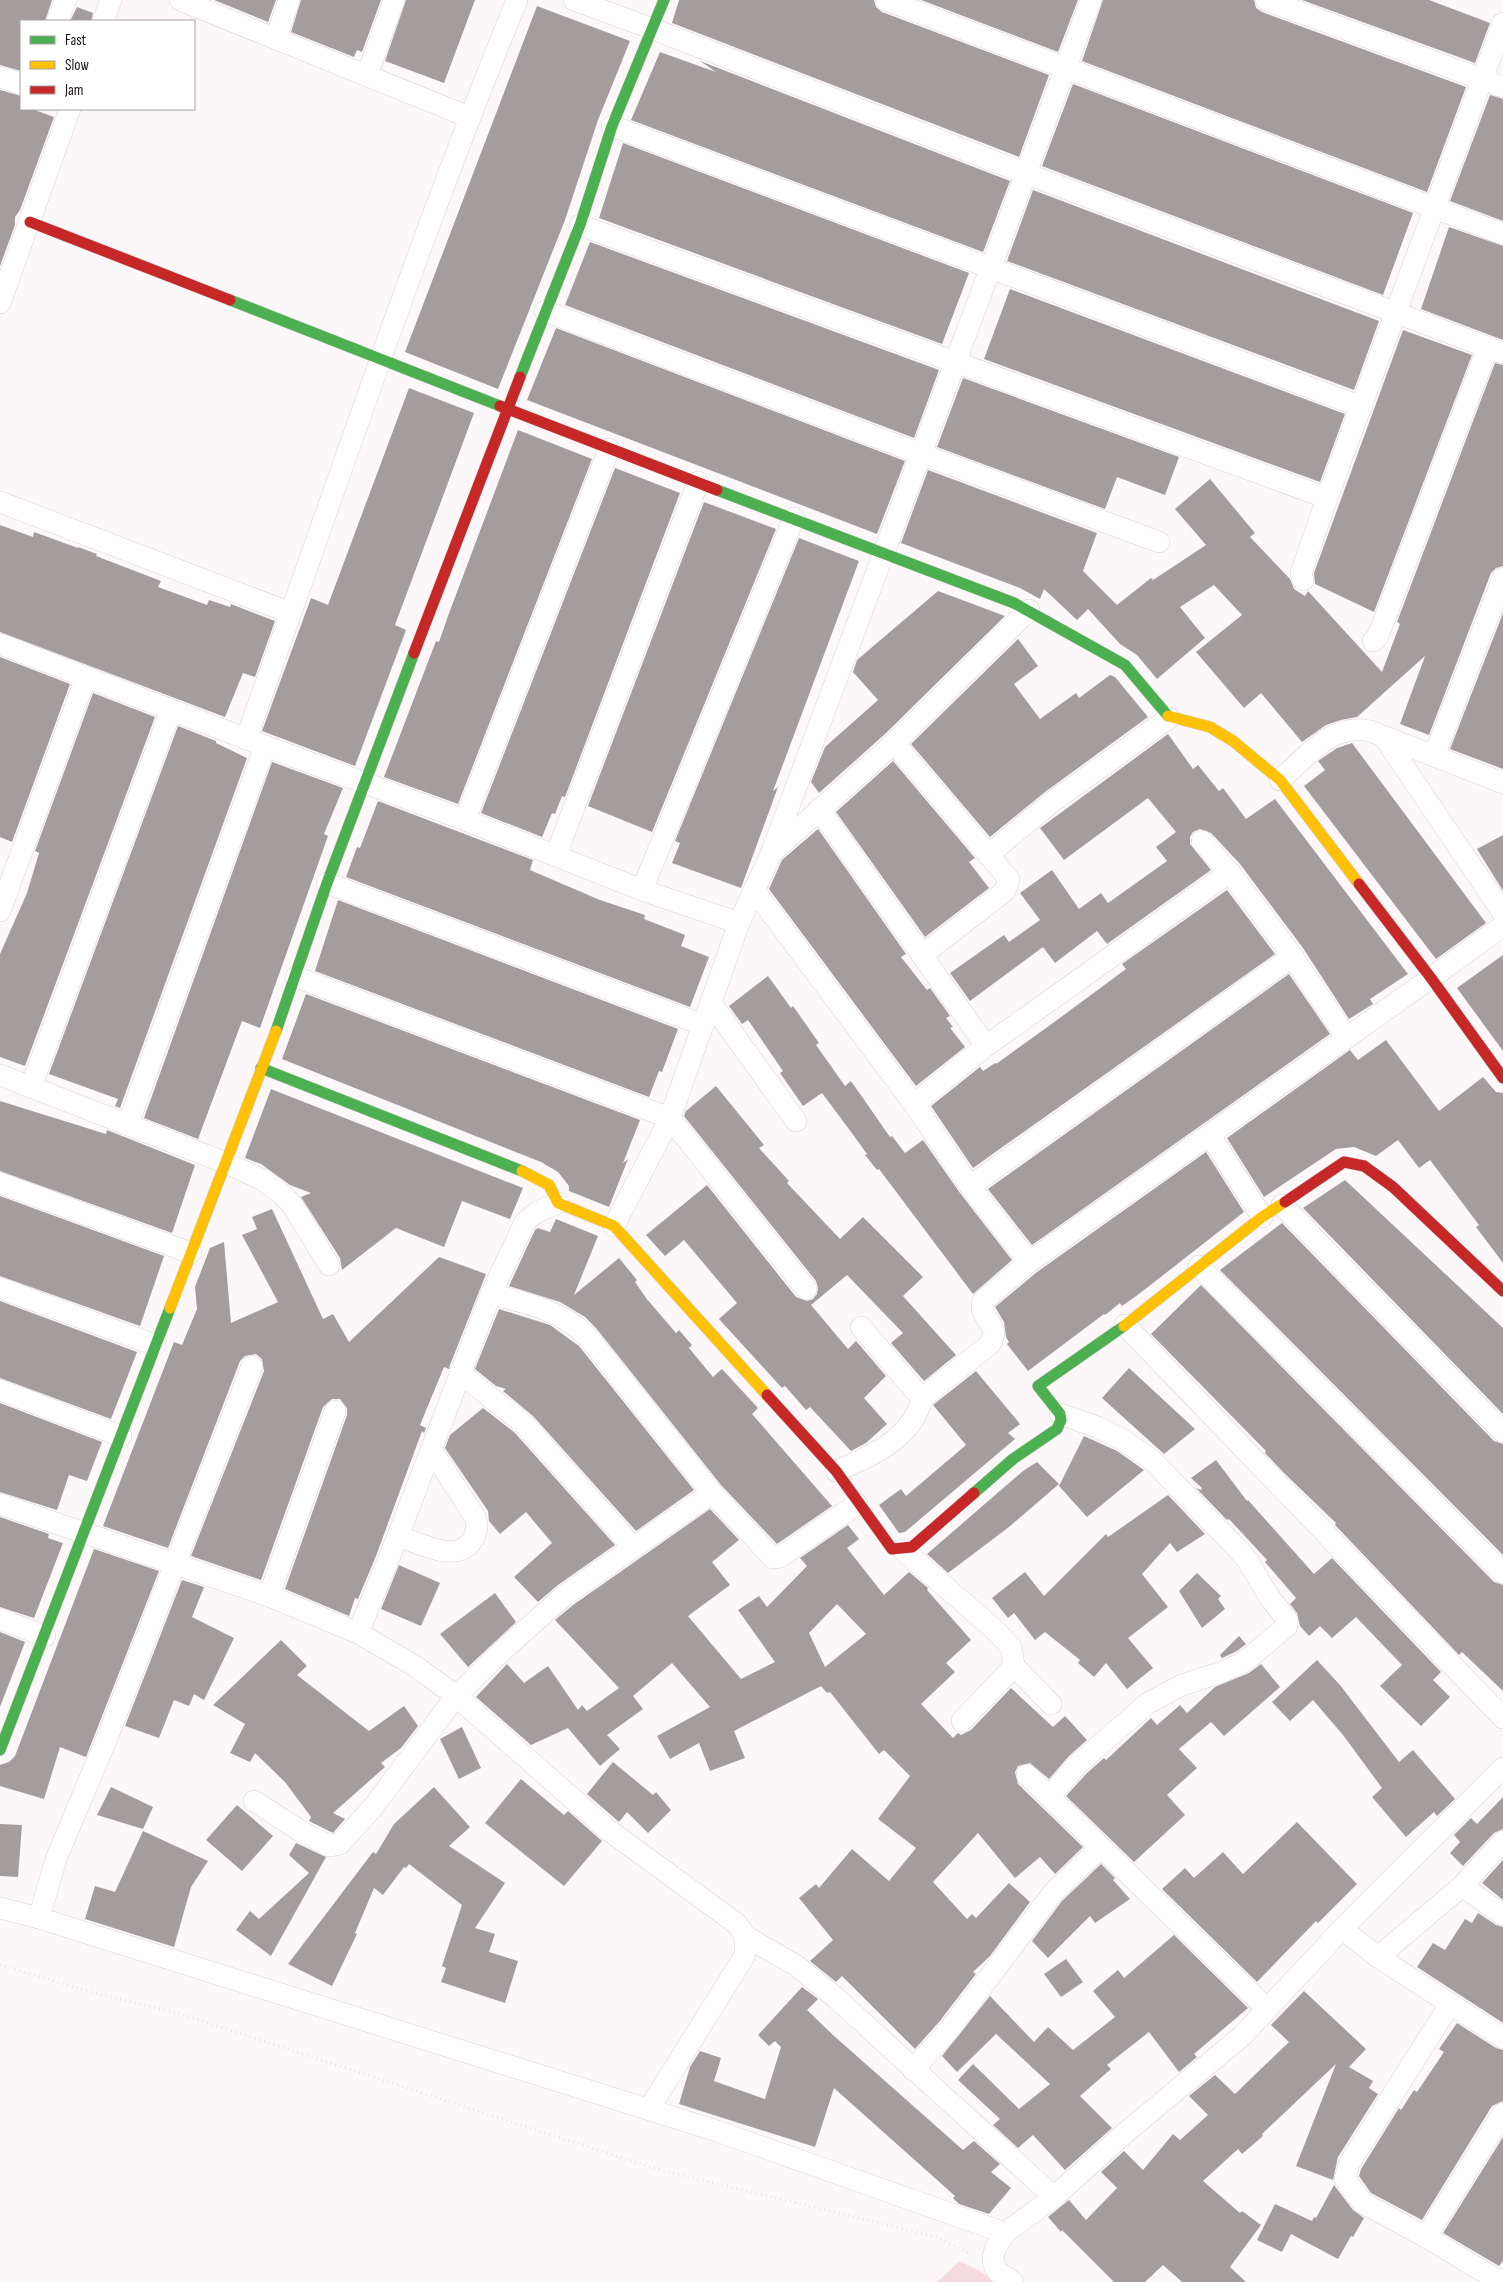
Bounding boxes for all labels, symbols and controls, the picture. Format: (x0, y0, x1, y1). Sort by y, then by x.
legend (20, 20, 195, 110)
text: Fast (65, 31, 87, 50)
text: Slow (65, 56, 89, 75)
text: Jam (64, 81, 83, 100)

